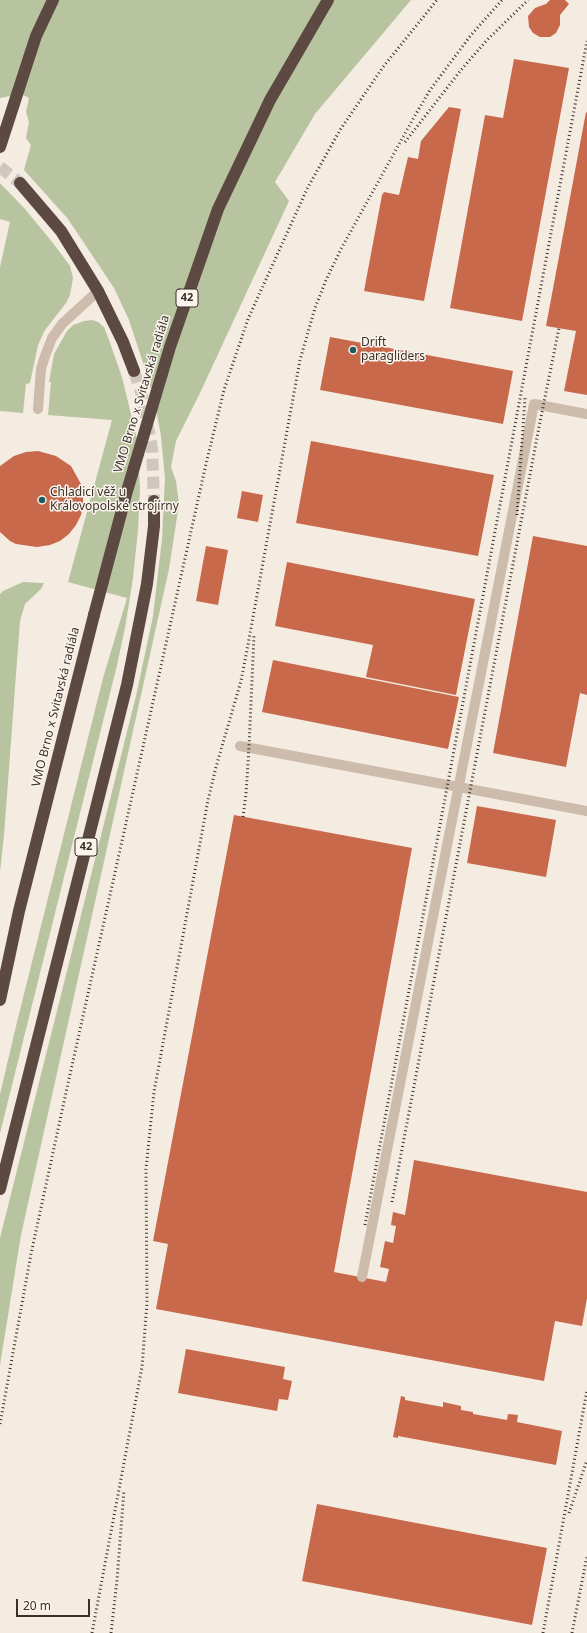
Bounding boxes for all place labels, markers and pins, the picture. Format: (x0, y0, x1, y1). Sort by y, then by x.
place label: Drift paragliders (361, 336, 425, 364)
marker: Drift paragliders (348, 345, 358, 355)
place label: Chladicí věž u Královopolské strojírny (50, 486, 179, 514)
marker: Chladicí věž u Královopolské strojírny (37, 495, 47, 505)

